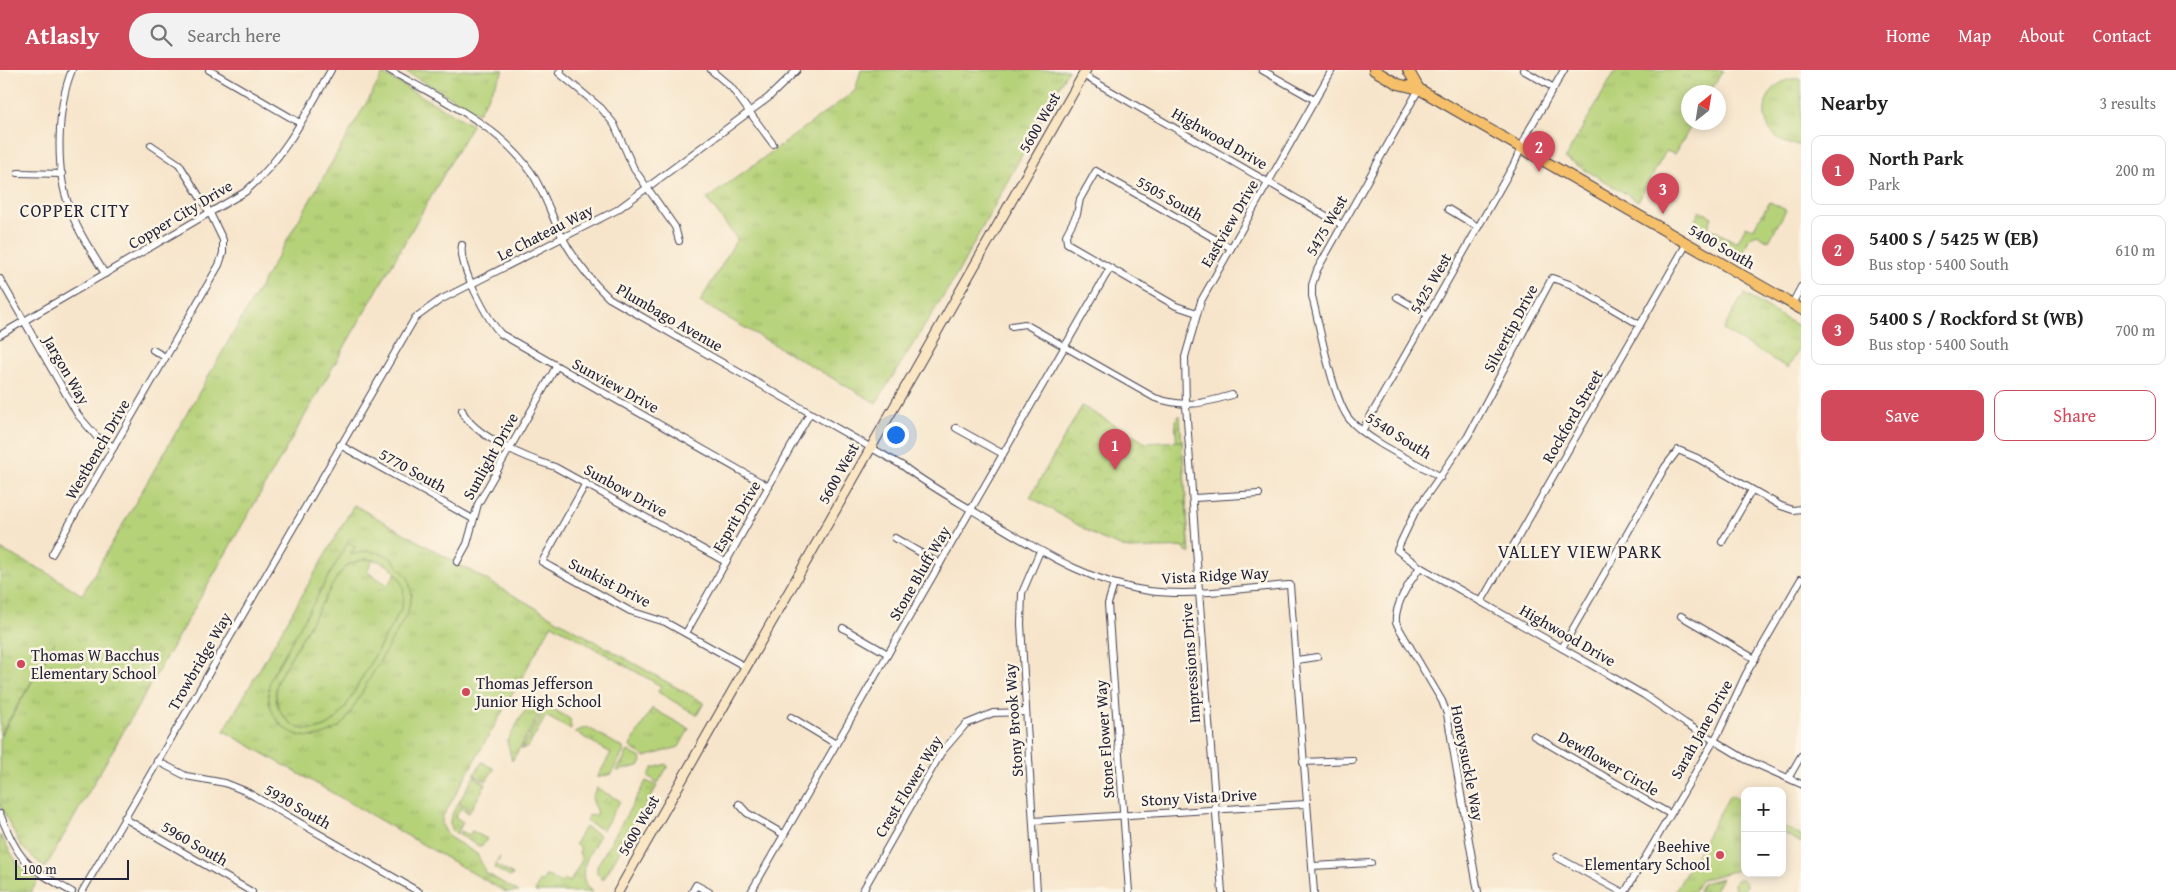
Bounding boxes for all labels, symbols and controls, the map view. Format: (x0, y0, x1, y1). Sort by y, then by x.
search box (129, 13, 479, 58)
text: Atlasly (25, 18, 99, 53)
icon: search (147, 21, 175, 49)
text: Search here (187, 21, 281, 49)
text: Home (1886, 22, 1930, 49)
text: Map (1958, 22, 1991, 49)
text: About (2019, 22, 2065, 49)
text: Contact (2093, 22, 2151, 49)
north arrow (1681, 85, 1726, 130)
street label: 5600 West (1012, 87, 1066, 157)
text: Nearby (1821, 87, 1888, 118)
text: 3 results (2099, 91, 2156, 115)
street label: Highwood Drive (1167, 101, 1273, 175)
pin: 2 (1523, 131, 1555, 172)
text: North Park (1869, 144, 1963, 172)
text: 1 (1834, 158, 1842, 182)
text: 200 m (2115, 158, 2155, 182)
street label: 5505 South (1132, 169, 1208, 227)
text: Park (1869, 172, 1900, 196)
street label: Copper City Drive (123, 173, 237, 255)
pin: 3 (1647, 173, 1679, 214)
street label: Eastview Drive (1194, 174, 1264, 272)
street label: 5475 West (1299, 190, 1353, 260)
district label: COPPER CITY (20, 197, 130, 224)
street label: Le Chateau Way (493, 197, 597, 267)
street label: 5400 South (1684, 217, 1760, 275)
text: 5400 S / 5425 W (EB) (1869, 224, 2039, 252)
text: 2 (1834, 238, 1842, 262)
text: 610 m (2115, 238, 2155, 262)
street label: 5425 West (1403, 248, 1457, 318)
text: Bus stop · 5400 South (1869, 252, 2009, 276)
street label: Plumbago Avenue (612, 277, 728, 357)
street label: Silvertip Drive (1477, 280, 1543, 376)
text: 5400 S / Rockford St (WB) (1869, 304, 2084, 332)
text: 3 (1834, 318, 1842, 342)
text: 700 m (2115, 318, 2155, 342)
street label: Jargon Way (37, 329, 96, 409)
text: Bus stop · 5400 South (1869, 332, 2009, 356)
street label: Sunview Drive (568, 351, 664, 419)
street label: Rockford Street (1535, 364, 1609, 467)
button: Save (1821, 390, 1984, 441)
button: Share (1994, 390, 2156, 441)
street label: Westbench Drive (58, 394, 136, 504)
street label: 5540 South (1361, 405, 1437, 465)
street label: Sunlight Drive (456, 408, 524, 504)
your location (883, 422, 909, 448)
pin: 1 (1099, 429, 1131, 470)
street label: 5600 West (811, 438, 865, 508)
street label: 5770 South (375, 442, 451, 498)
street label: Sunbow Drive (580, 457, 672, 523)
street label: Esprit Drive (706, 476, 766, 556)
street label: Stone Bluff Way (882, 521, 956, 625)
district label: VALLEY VIEW PARK (1498, 538, 1662, 565)
street label: Sunkist Drive (565, 551, 655, 613)
street label: Vista Ridge Way (1161, 560, 1269, 590)
street label: Highwood Drive (1515, 598, 1621, 672)
street label: Impressions Drive (1174, 602, 1206, 724)
street label: Trowbridge Way (161, 607, 237, 715)
place label: Thomas W Bacchus Elementary School (31, 643, 159, 685)
marker: Thomas W Bacchus Elementary School (15, 658, 27, 670)
street label: Stony Brook Way (997, 662, 1029, 778)
place label: Thomas Jefferson Junior High School (474, 671, 602, 713)
street label: Sarah Jane Drive (1664, 675, 1738, 783)
street label: Stone Flower Way (1088, 679, 1120, 799)
marker: Thomas Jefferson Junior High School (460, 686, 472, 698)
street label: Honeysuckle Way (1445, 703, 1491, 823)
street label: Dewflower Circle (1554, 724, 1664, 802)
street label: Crest Flower Way (868, 730, 948, 842)
street label: 5930 South (260, 777, 336, 835)
street label: Stony Vista Drive (1140, 782, 1258, 812)
map controls (1741, 787, 1786, 877)
button: + (1741, 787, 1786, 832)
street label: 5600 West (611, 790, 665, 860)
street label: 5960 South (157, 814, 233, 872)
button: − (1741, 832, 1786, 877)
place label: Beehive Elementary School (1585, 834, 1711, 876)
marker: Beehive Elementary School (1714, 849, 1726, 861)
scale bar (15, 857, 129, 880)
text: 100 m (22, 859, 57, 879)

